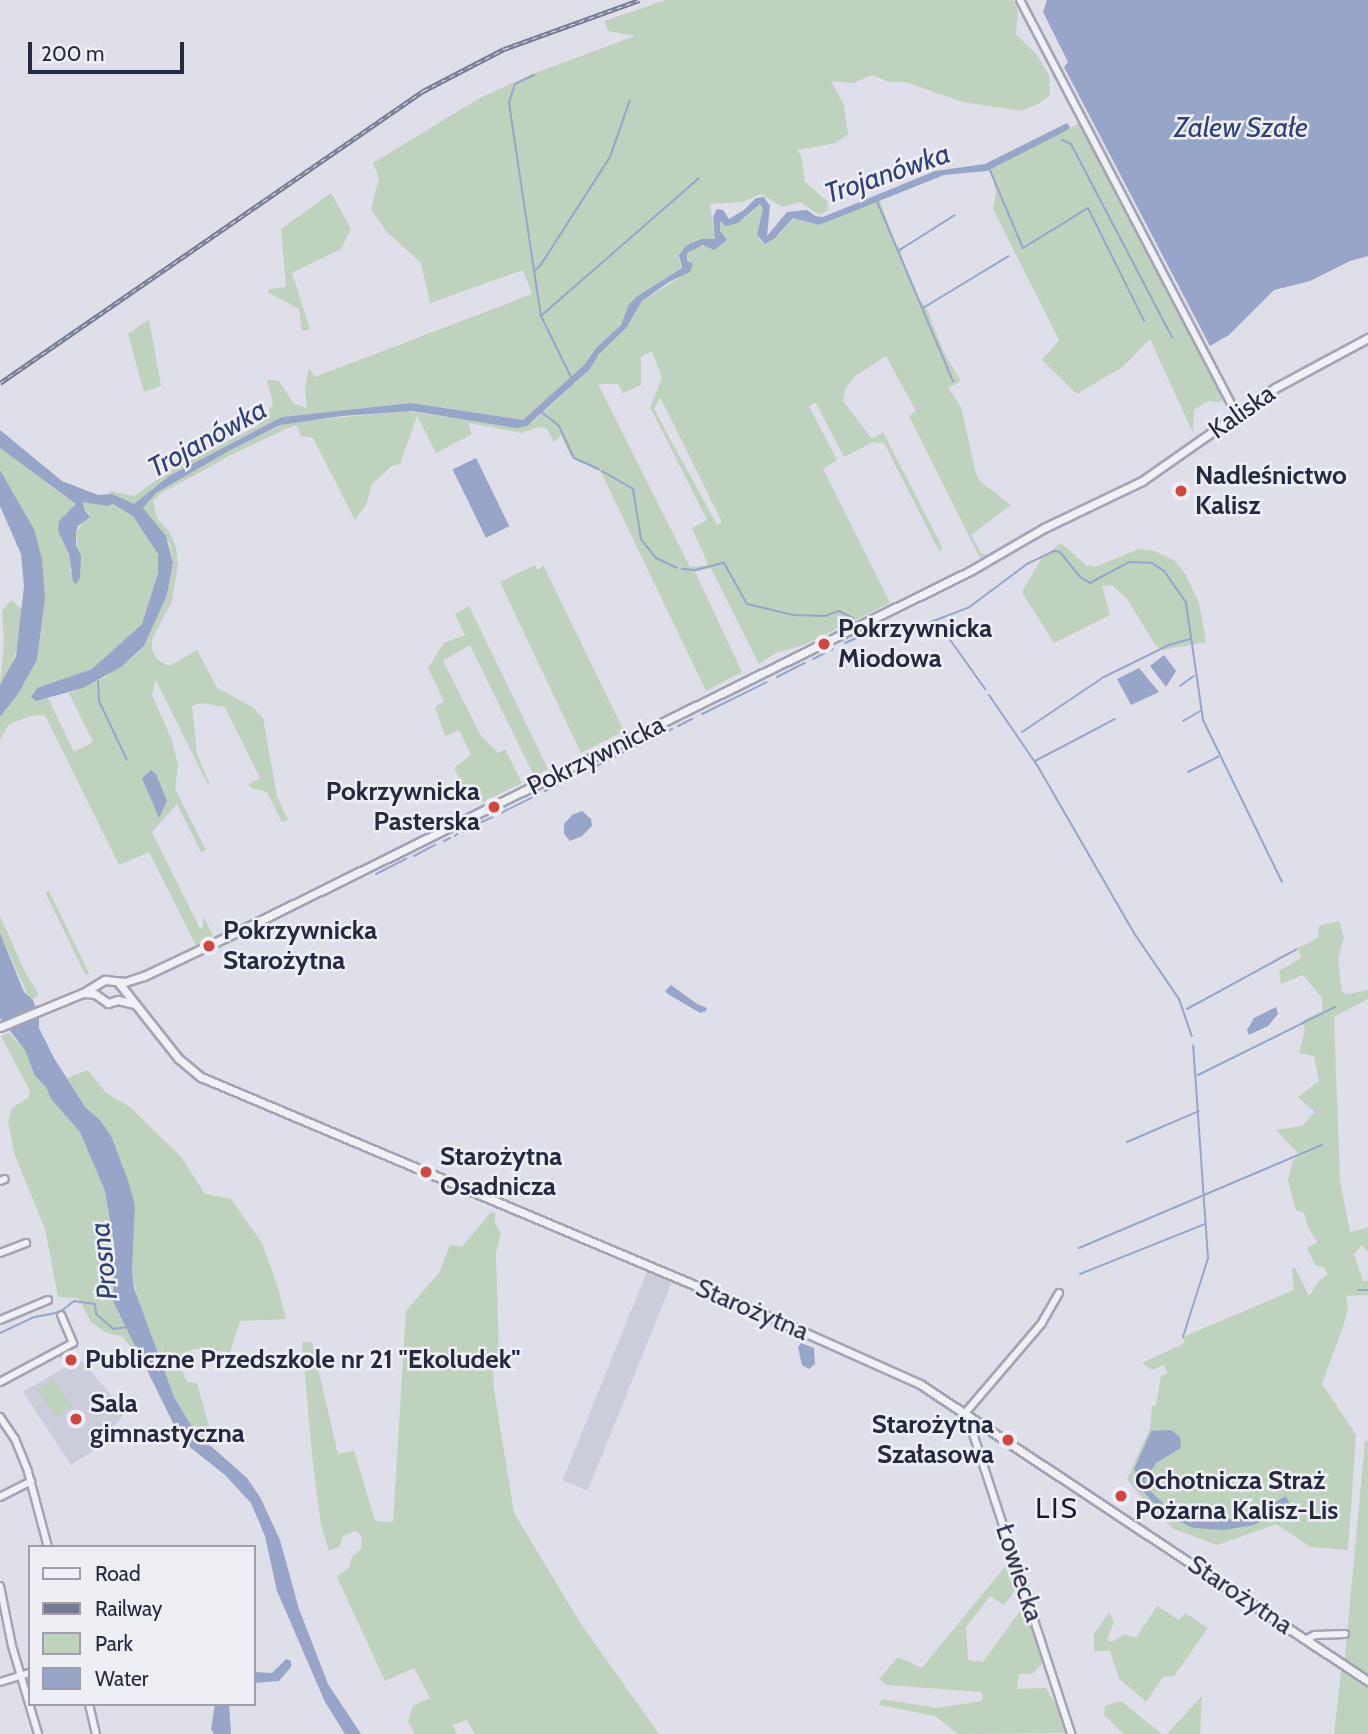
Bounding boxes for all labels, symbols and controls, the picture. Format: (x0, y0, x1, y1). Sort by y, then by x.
scale bar (32, 28, 187, 72)
text: 200 m (41, 41, 104, 66)
water label: Zalew Szałe (1174, 110, 1308, 144)
water label: Trojanówka (820, 136, 954, 210)
street label: Kaliska (1203, 378, 1281, 446)
water label: Trojanówka (142, 392, 272, 484)
place label: Nadleśnictwo Kalisz (1195, 460, 1347, 522)
marker: Nadleśnictwo Kalisz (1173, 483, 1189, 499)
place label: Pokrzywnicka Miodowa (838, 613, 992, 674)
marker: Pokrzywnicka Miodowa (816, 636, 832, 652)
street label: Pokrzywnicka (522, 709, 670, 803)
place label: Pokrzywnicka Pasterska (326, 776, 480, 838)
marker: Pokrzywnicka Pasterska (486, 799, 502, 815)
place label: Pokrzywnicka Starożytna (223, 915, 377, 976)
marker: Pokrzywnicka Starożytna (201, 938, 217, 954)
place label: Starożytna Osadnicza (440, 1141, 562, 1202)
marker: Starożytna Osadnicza (418, 1164, 434, 1180)
water label: Prosna (82, 1220, 124, 1302)
street label: Starożytna (691, 1272, 813, 1348)
place label: Publiczne Przedszkole nr 21 "Ekoludek" (85, 1344, 521, 1376)
marker: Publiczne Przedszkole nr 21 "Ekoludek" (63, 1352, 79, 1368)
place label: Sala gimnastyczna (90, 1388, 245, 1450)
place label: Starożytna Szałasowa (872, 1409, 994, 1470)
marker: Sala gimnastyczna (68, 1411, 84, 1427)
marker: Starożytna Szałasowa (1000, 1432, 1016, 1448)
place label: Ochotnicza Straż Pożarna Kalisz-Lis (1135, 1465, 1338, 1526)
marker: Ochotnicza Straż Pożarna Kalisz-Lis (1113, 1488, 1129, 1504)
district label: LIS (1036, 1491, 1078, 1525)
street label: Łowiecka (989, 1520, 1049, 1626)
legend (28, 1545, 256, 1706)
street label: Starożytna (1182, 1549, 1298, 1641)
text: Road (95, 1561, 141, 1586)
text: Railway (95, 1596, 162, 1621)
text: Park (95, 1631, 133, 1656)
text: Water (95, 1666, 148, 1691)

